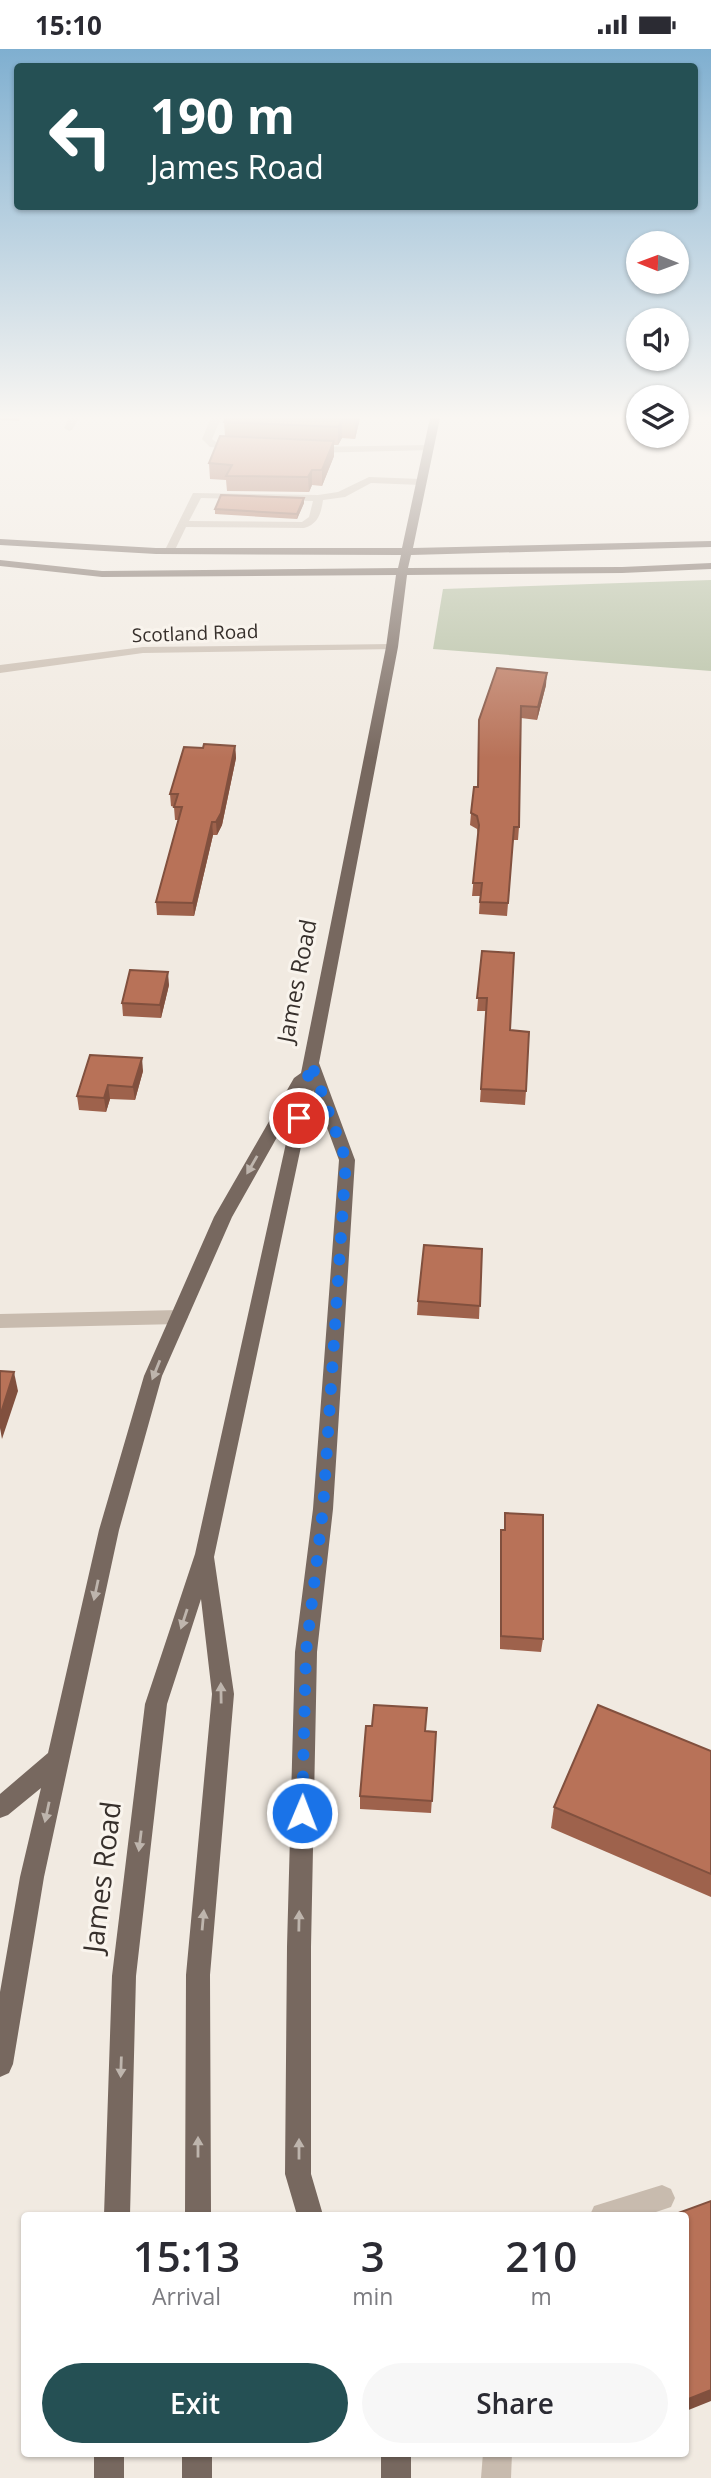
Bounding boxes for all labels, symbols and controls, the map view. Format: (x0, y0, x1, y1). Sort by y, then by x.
text: 15:10 (35, 7, 102, 43)
text: 190 m (150, 82, 295, 148)
icon: left (35, 91, 126, 182)
text: James Road (150, 145, 324, 188)
north arrow (626, 231, 690, 294)
map controls (626, 231, 689, 448)
button: sound (626, 308, 689, 371)
button: layers (626, 385, 689, 448)
street label: Scotland Road (131, 618, 259, 648)
street label: James Road (268, 916, 324, 1047)
pin (269, 1088, 329, 1148)
icon: arrive (280, 1099, 318, 1137)
one-way arrow (246, 1155, 259, 1174)
one-way arrow (150, 1360, 161, 1381)
one-way arrow (90, 1579, 101, 1601)
one-way arrow (178, 1608, 189, 1629)
one-way arrow (215, 1682, 227, 1704)
position arrow (265, 1776, 339, 1850)
street label: James Road (73, 1799, 129, 1958)
one-way arrow (41, 1801, 52, 1823)
one-way arrow (134, 1830, 145, 1852)
one-way arrow (198, 1909, 209, 1931)
one-way arrow (294, 1910, 305, 1932)
one-way arrow (115, 2057, 127, 2079)
one-way arrow (192, 2136, 204, 2158)
one-way arrow (293, 2138, 304, 2160)
text: 15:13 (133, 2227, 240, 2284)
text: 3 (361, 2227, 385, 2284)
text: 210 (505, 2227, 577, 2284)
text: Arrival (152, 2280, 221, 2312)
text: min (352, 2280, 393, 2312)
text: m (531, 2280, 552, 2312)
button: Exit (42, 2363, 348, 2443)
button: Share (362, 2363, 668, 2443)

